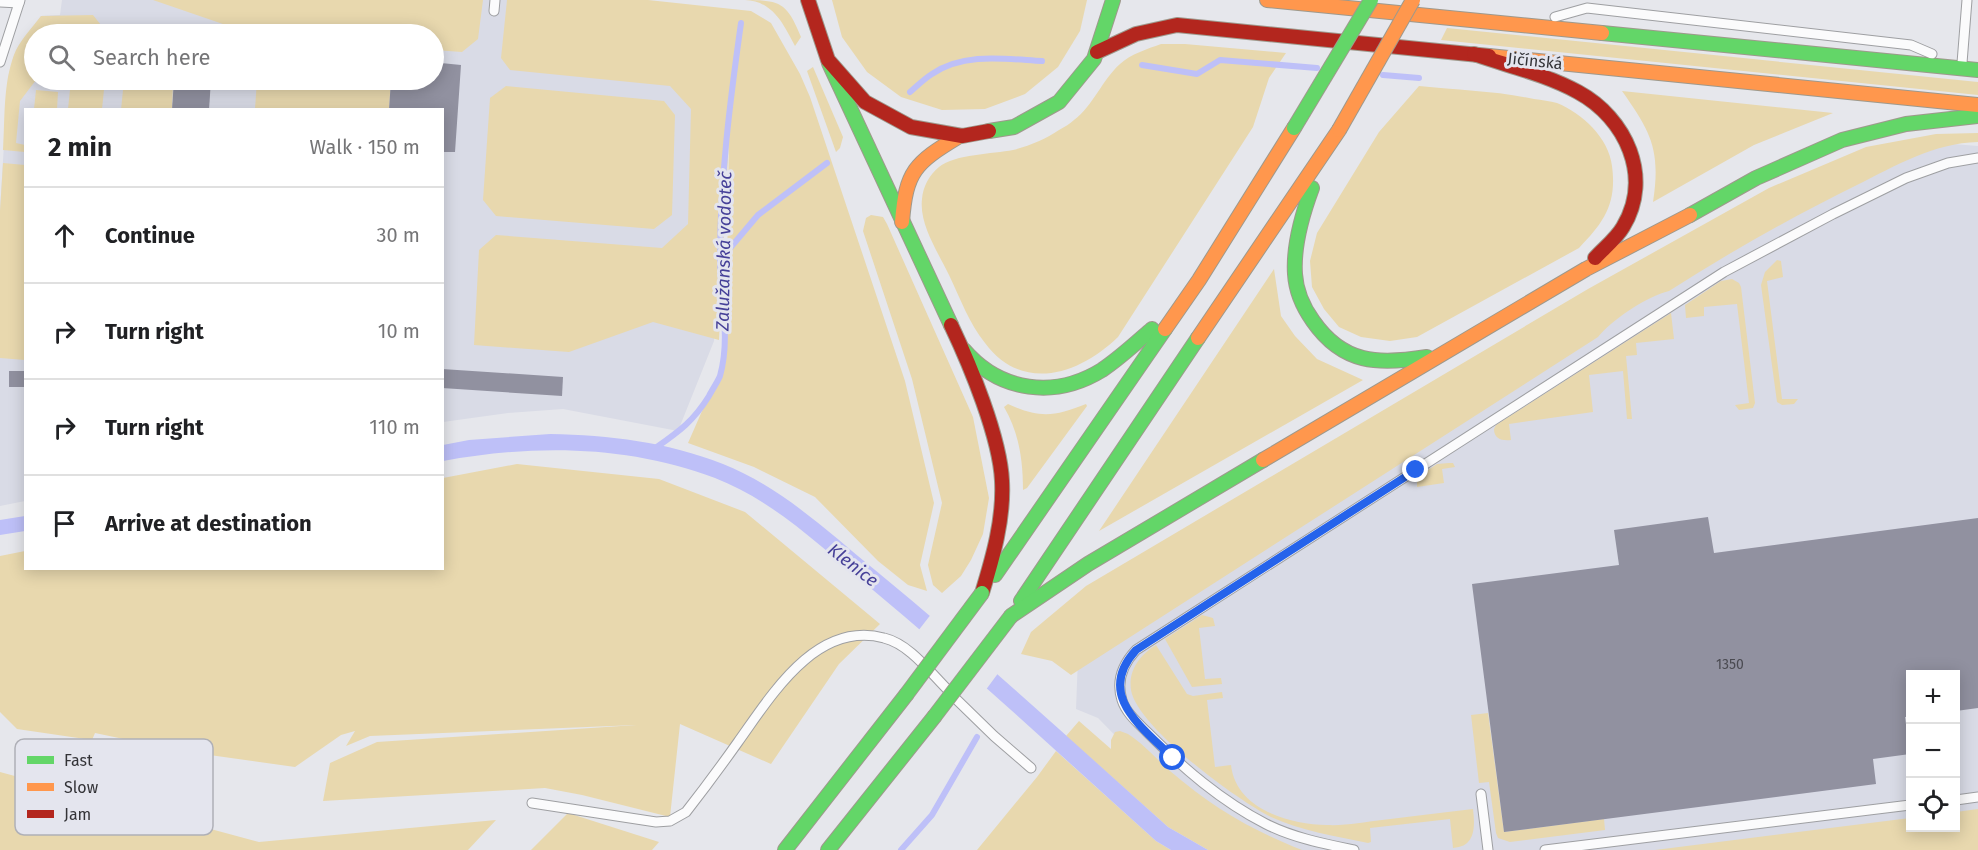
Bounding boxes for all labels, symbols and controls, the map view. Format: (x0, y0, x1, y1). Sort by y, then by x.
search box (24, 24, 444, 90)
icon: search (45, 41, 78, 74)
text: Search here (93, 44, 211, 71)
street label: Jičínská (1507, 49, 1563, 73)
text: 2 min (48, 132, 112, 163)
text: Walk · 150 m (310, 135, 420, 159)
water label: Zalužanská vodoteč (712, 169, 736, 332)
icon: ahead (48, 219, 81, 252)
text: Continue (105, 222, 195, 249)
text: 30 m (376, 223, 420, 247)
icon: right (48, 315, 81, 348)
text: Turn right (105, 318, 204, 345)
text: 10 m (378, 319, 420, 343)
icon: right (48, 411, 81, 444)
text: Turn right (105, 414, 204, 441)
text: 110 m (369, 415, 420, 439)
route end (1402, 456, 1428, 482)
icon: arrive (48, 507, 81, 540)
text: Arrive at destination (105, 510, 312, 537)
water label: Klenice (823, 539, 883, 591)
house number: 1350 (1716, 656, 1744, 673)
map controls (1906, 670, 1960, 832)
button: + (1906, 670, 1960, 724)
button: − (1906, 724, 1960, 778)
legend (15, 739, 213, 835)
route start (1159, 744, 1185, 770)
text: Fast (64, 751, 93, 770)
text: Slow (64, 778, 99, 797)
button: locate (1906, 778, 1960, 832)
text: Jam (64, 805, 91, 824)

